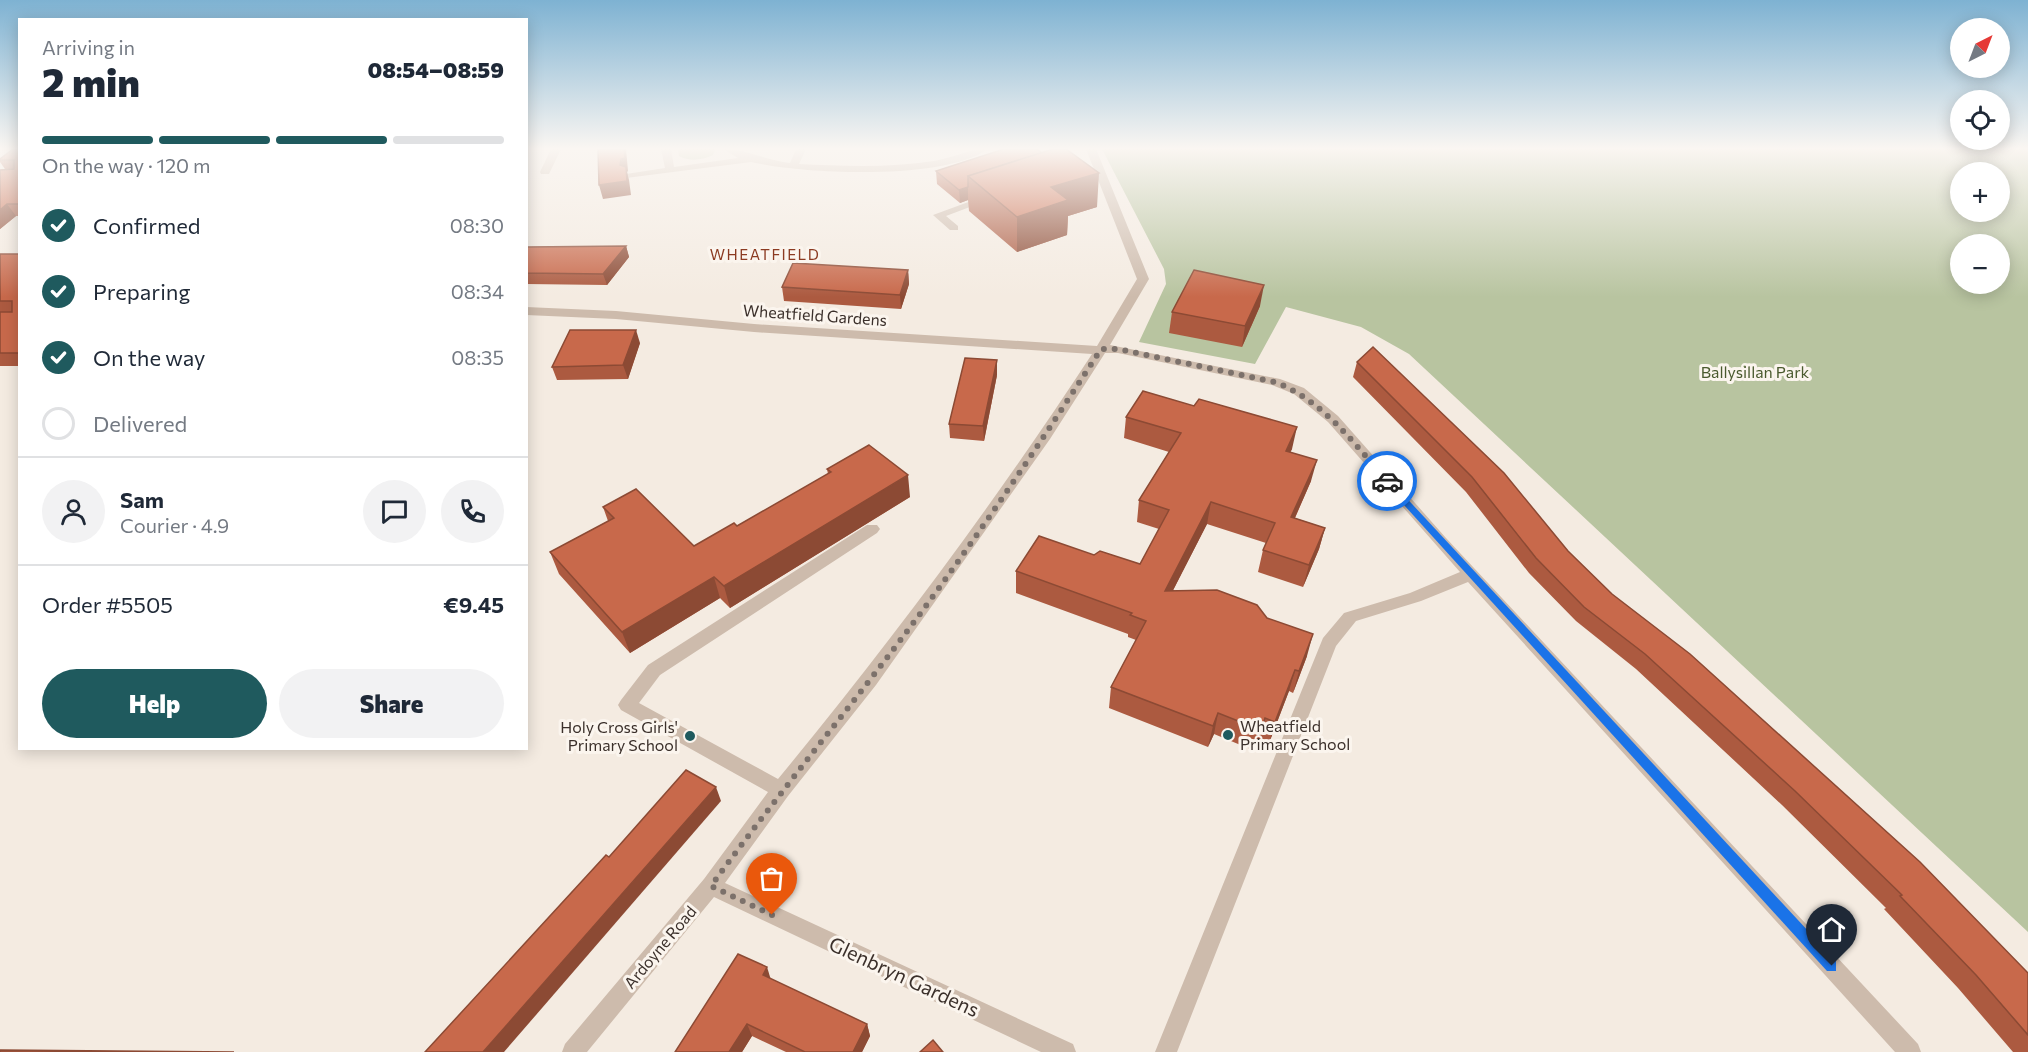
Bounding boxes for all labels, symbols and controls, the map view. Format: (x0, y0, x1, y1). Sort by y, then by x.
north arrow (1950, 18, 2010, 78)
map controls (1950, 18, 2010, 294)
text: Arriving in (42, 35, 135, 59)
text: 08:54–08:59 (368, 56, 504, 83)
text: 2 min (42, 57, 140, 105)
button: locate (1950, 90, 2010, 150)
text: On the way · 120 m (42, 153, 210, 177)
button: + (1950, 162, 2010, 222)
icon: check (42, 209, 75, 242)
text: Confirmed (93, 212, 200, 239)
text: 08:30 (450, 213, 504, 237)
button: − (1950, 234, 2010, 294)
district label: WHEATFIELD (710, 245, 820, 263)
icon: check (42, 275, 75, 308)
text: Preparing (93, 278, 190, 305)
text: 08:34 (451, 279, 504, 303)
street label: Wheatfield Gardens (742, 300, 888, 329)
icon: check (42, 341, 75, 374)
text: On the way (93, 344, 205, 371)
text: 08:35 (451, 345, 504, 369)
park label: Ballysillan Park (1701, 362, 1810, 381)
text: Delivered (93, 410, 187, 437)
courier (1357, 451, 1417, 511)
icon: car (1371, 465, 1404, 498)
button: person (42, 480, 105, 543)
button: chat (363, 480, 426, 543)
button: phone (441, 480, 504, 543)
text: Sam (120, 486, 164, 513)
text: Courier · 4.9 (120, 513, 229, 537)
text: Order #5505 (42, 591, 173, 618)
text: €9.45 (443, 591, 504, 618)
button: Help (42, 669, 267, 738)
button: Share (279, 669, 504, 738)
place label: Wheatfield Primary School (1240, 716, 1350, 753)
place label: Holy Cross Girls' Primary School (560, 717, 678, 754)
marker: Wheatfield Primary School (1221, 728, 1235, 742)
marker: Holy Cross Girls' Primary School (683, 729, 697, 743)
pin (746, 853, 797, 915)
icon: bag (755, 862, 788, 895)
street label: Ardoyne Road (620, 902, 700, 992)
pin (1806, 904, 1857, 966)
icon: home (1815, 913, 1848, 946)
street label: Glenbryn Gardens (826, 931, 983, 1021)

